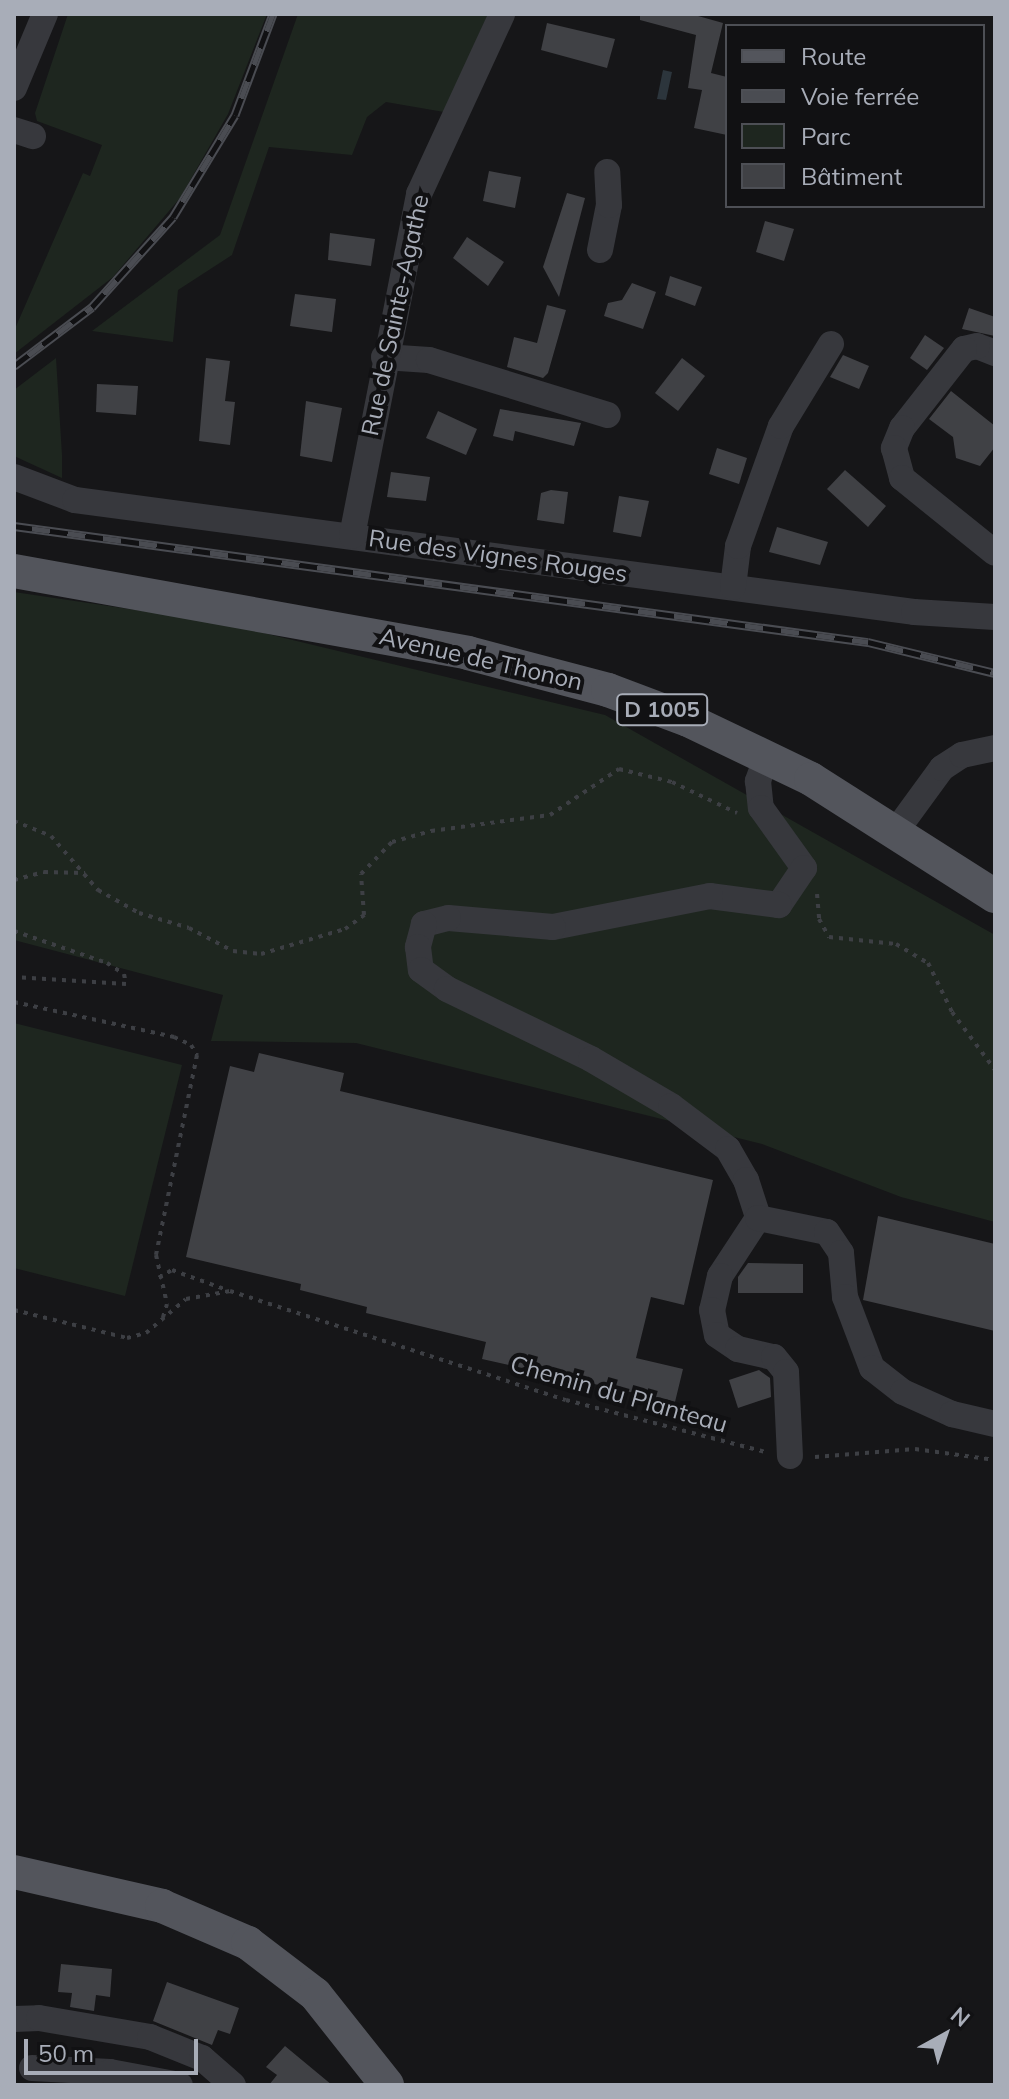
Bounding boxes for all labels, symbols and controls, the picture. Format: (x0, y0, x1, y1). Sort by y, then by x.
legend (725, 24, 985, 208)
text: Route (801, 41, 866, 71)
text: Voie ferrée (801, 81, 919, 111)
text: Parc (801, 121, 851, 151)
text: Bâtiment (801, 161, 902, 191)
street label: Rue de Sainte-Agathe (355, 192, 435, 438)
street label: Rue des Vignes Rouges (367, 524, 629, 588)
street label: Avenue de Thonon (377, 622, 585, 696)
road number: D 1005 (616, 692, 708, 728)
street label: Chemin du Planteau (507, 1349, 731, 1439)
north arrow (905, 1995, 985, 2075)
text: N (945, 2001, 976, 2033)
scale bar (28, 2023, 202, 2073)
text: 50 m (38, 2038, 94, 2068)

